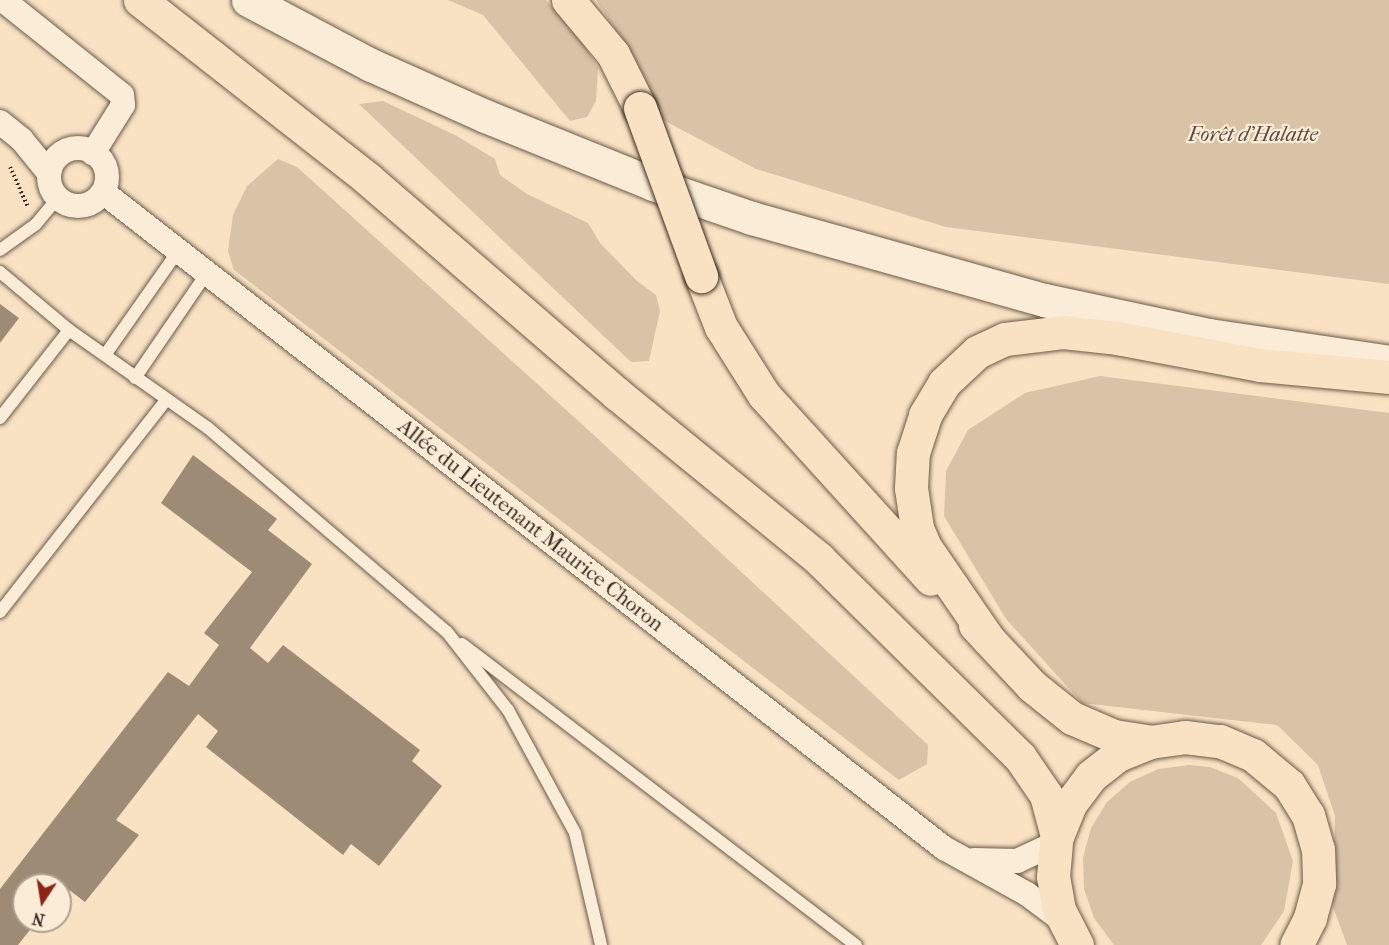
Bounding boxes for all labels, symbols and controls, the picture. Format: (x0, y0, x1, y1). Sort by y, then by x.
park label: Forêt d'Halatte (1188, 121, 1318, 147)
street label: Allée du Lieutenant Maurice Choron (393, 413, 669, 637)
north arrow (12, 873, 72, 933)
text: N (31, 909, 46, 930)

